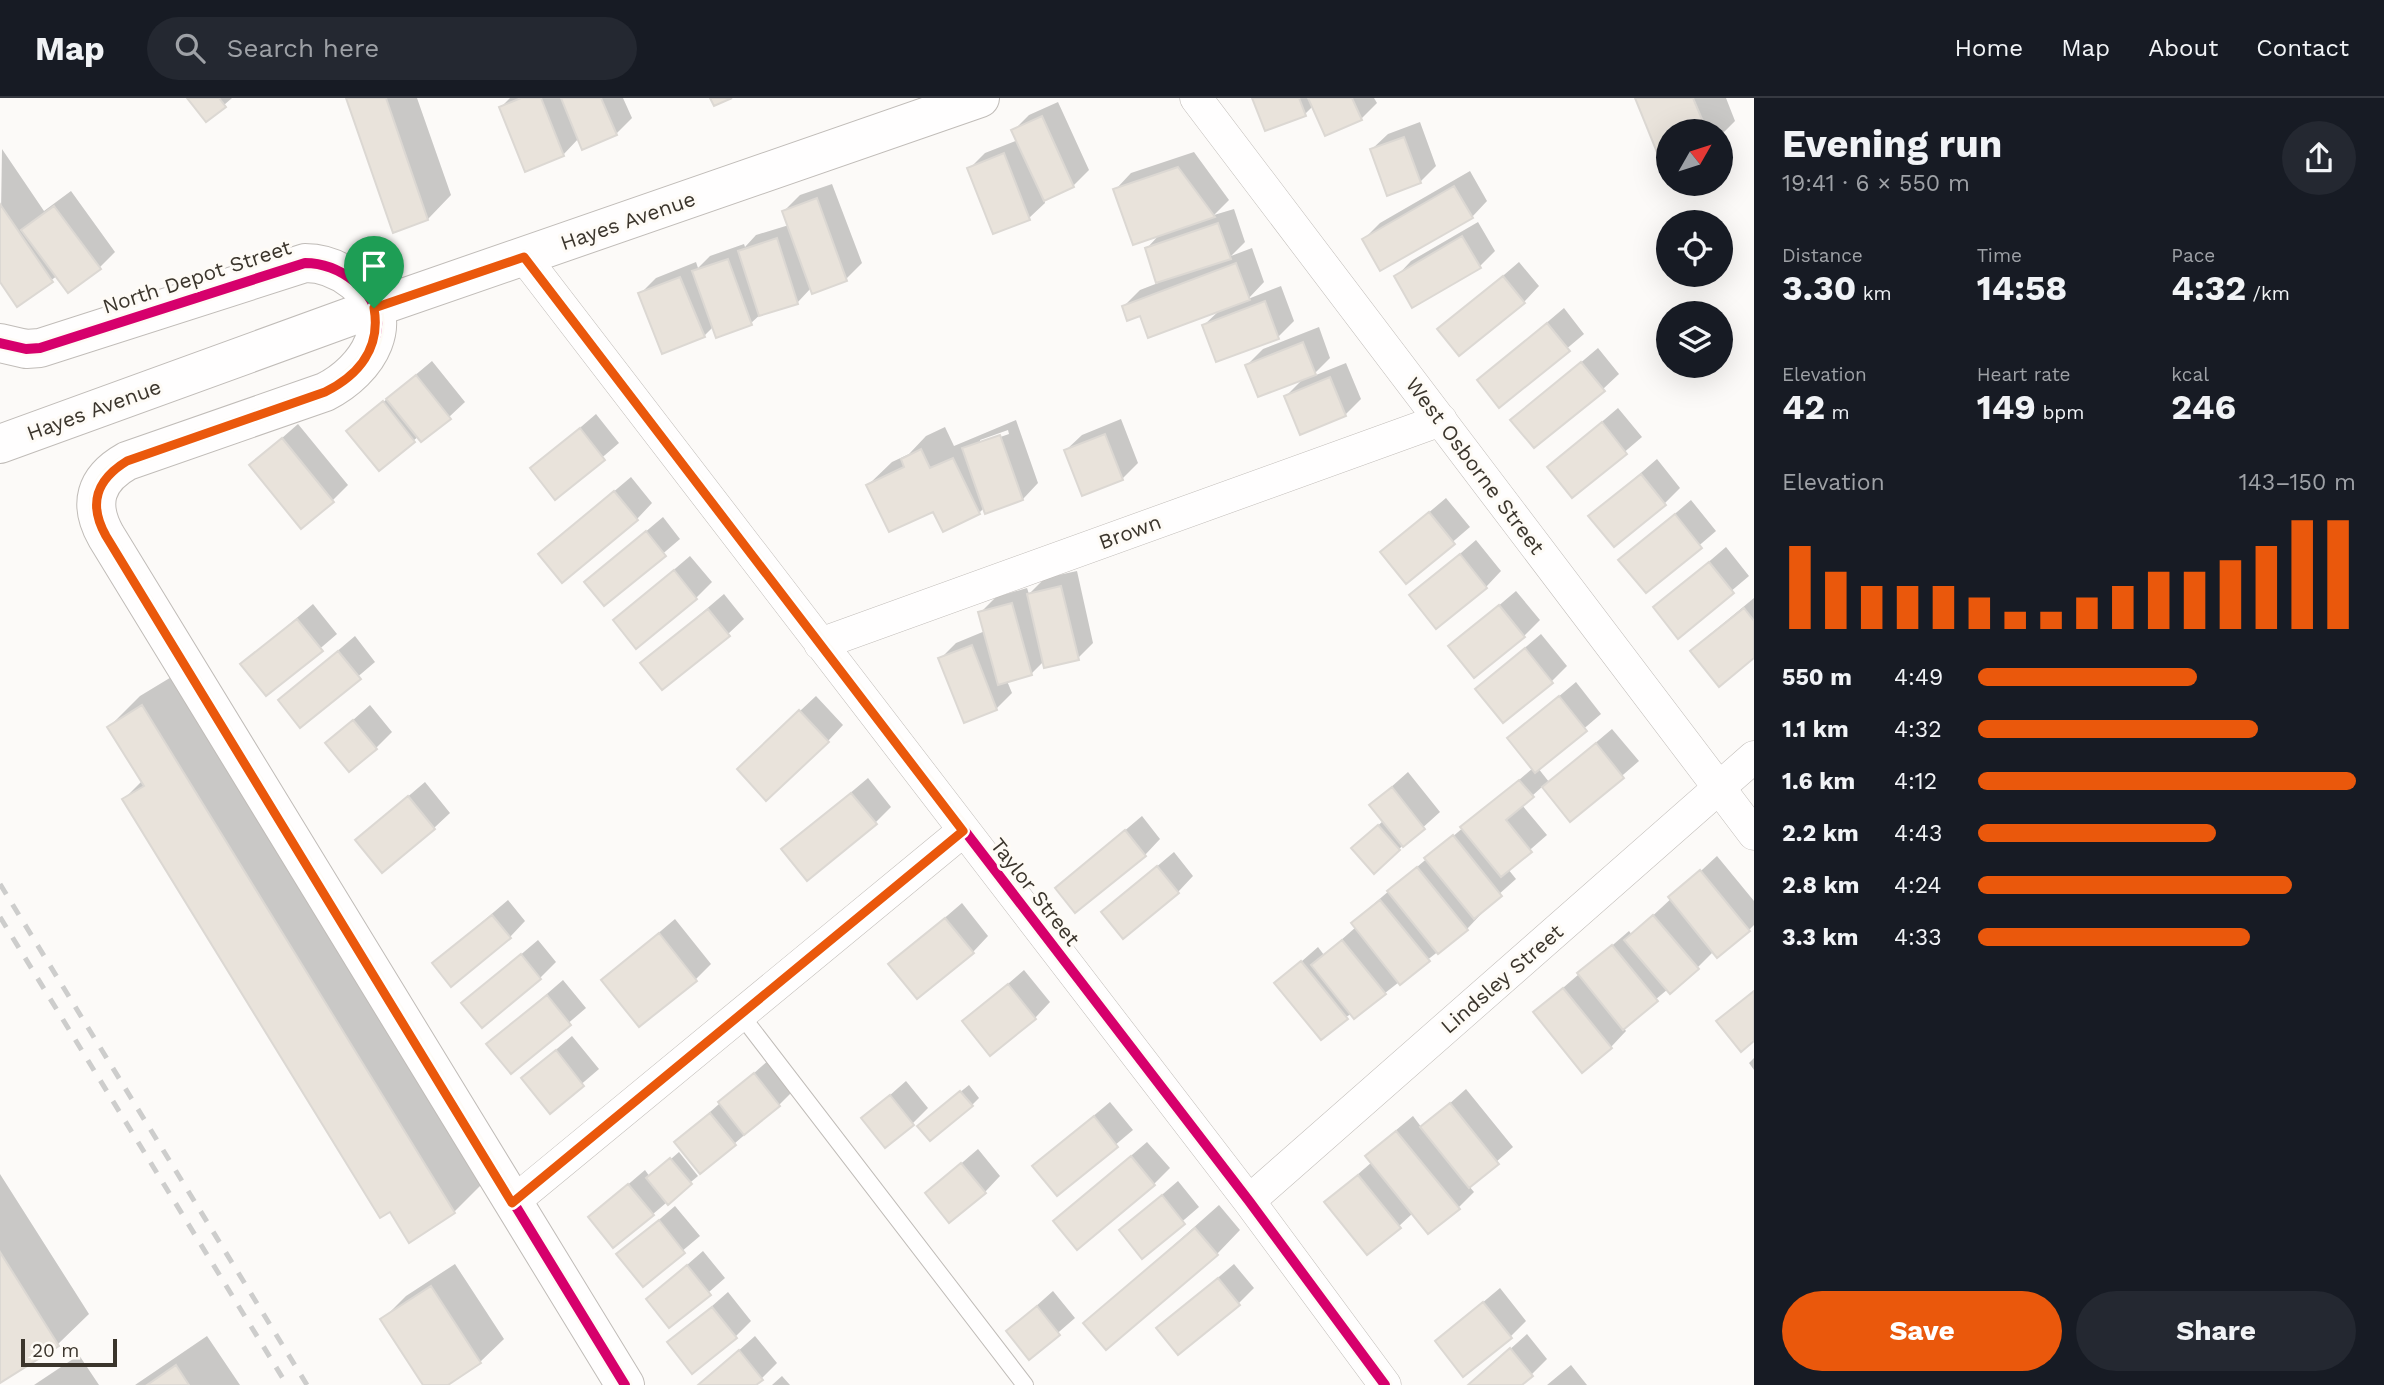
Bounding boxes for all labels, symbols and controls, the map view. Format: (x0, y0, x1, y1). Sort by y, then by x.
search box (147, 17, 637, 80)
text: Map (35, 29, 105, 68)
icon: search (171, 29, 209, 67)
text: Search here (227, 33, 379, 63)
text: Home (1955, 34, 2023, 62)
text: Map (2061, 34, 2110, 62)
text: About (2148, 34, 2218, 62)
text: Contact (2256, 34, 2349, 62)
north arrow (1656, 119, 1732, 196)
map controls (1656, 119, 1733, 378)
button: share (2282, 121, 2356, 195)
text: Evening run (1782, 122, 2002, 166)
text: 19:41 · 6 × 550 m (1782, 170, 1970, 197)
street label: Hayes Avenue (557, 186, 699, 255)
button: locate (1656, 210, 1733, 287)
street label: North Depot Street (99, 234, 294, 319)
pin (344, 236, 404, 308)
text: Distance (1782, 244, 1863, 267)
text: Time (1977, 244, 2022, 267)
text: Pace (2171, 244, 2215, 267)
icon: arrive (355, 247, 393, 285)
text: 3.30 (1782, 267, 1856, 309)
text: 14:58 (1977, 267, 2067, 309)
text: 4:32 (2171, 267, 2246, 309)
text: km (1856, 282, 1892, 305)
text: /km (2246, 282, 2290, 305)
button: layers (1656, 301, 1733, 378)
text: Elevation (1782, 363, 1867, 386)
text: Heart rate (1977, 363, 2071, 386)
text: kcal (2171, 363, 2209, 386)
street label: West Osborne Street (1401, 372, 1550, 559)
street label: Hayes Avenue (23, 374, 164, 445)
text: 42 (1782, 386, 1825, 428)
text: 149 (1977, 386, 2036, 428)
text: 246 (2171, 386, 2236, 428)
text: m (1825, 401, 1850, 424)
text: bpm (2036, 401, 2084, 424)
text: Elevation (1782, 469, 1885, 496)
text: 143–150 m (2239, 469, 2356, 496)
street label: Brown (1095, 509, 1165, 554)
text: 550 m (1782, 664, 1852, 691)
text: 4:49 (1894, 664, 1943, 691)
text: 1.1 km (1782, 716, 1849, 743)
text: 4:32 (1894, 716, 1942, 743)
text: 1.6 km (1782, 768, 1855, 795)
text: 4:12 (1894, 768, 1937, 795)
text: 2.2 km (1782, 820, 1859, 847)
text: 4:43 (1894, 820, 1942, 847)
street label: Taylor Street (985, 833, 1085, 951)
text: 2.8 km (1782, 872, 1859, 899)
text: 4:24 (1894, 872, 1942, 899)
street label: Lindsley Street (1435, 919, 1568, 1039)
text: 3.3 km (1782, 924, 1858, 951)
text: 4:33 (1894, 924, 1942, 951)
button: Save (1782, 1291, 2062, 1371)
button: Share (2076, 1291, 2356, 1371)
scale bar (21, 1336, 117, 1368)
text: 20 m (32, 1339, 79, 1362)

